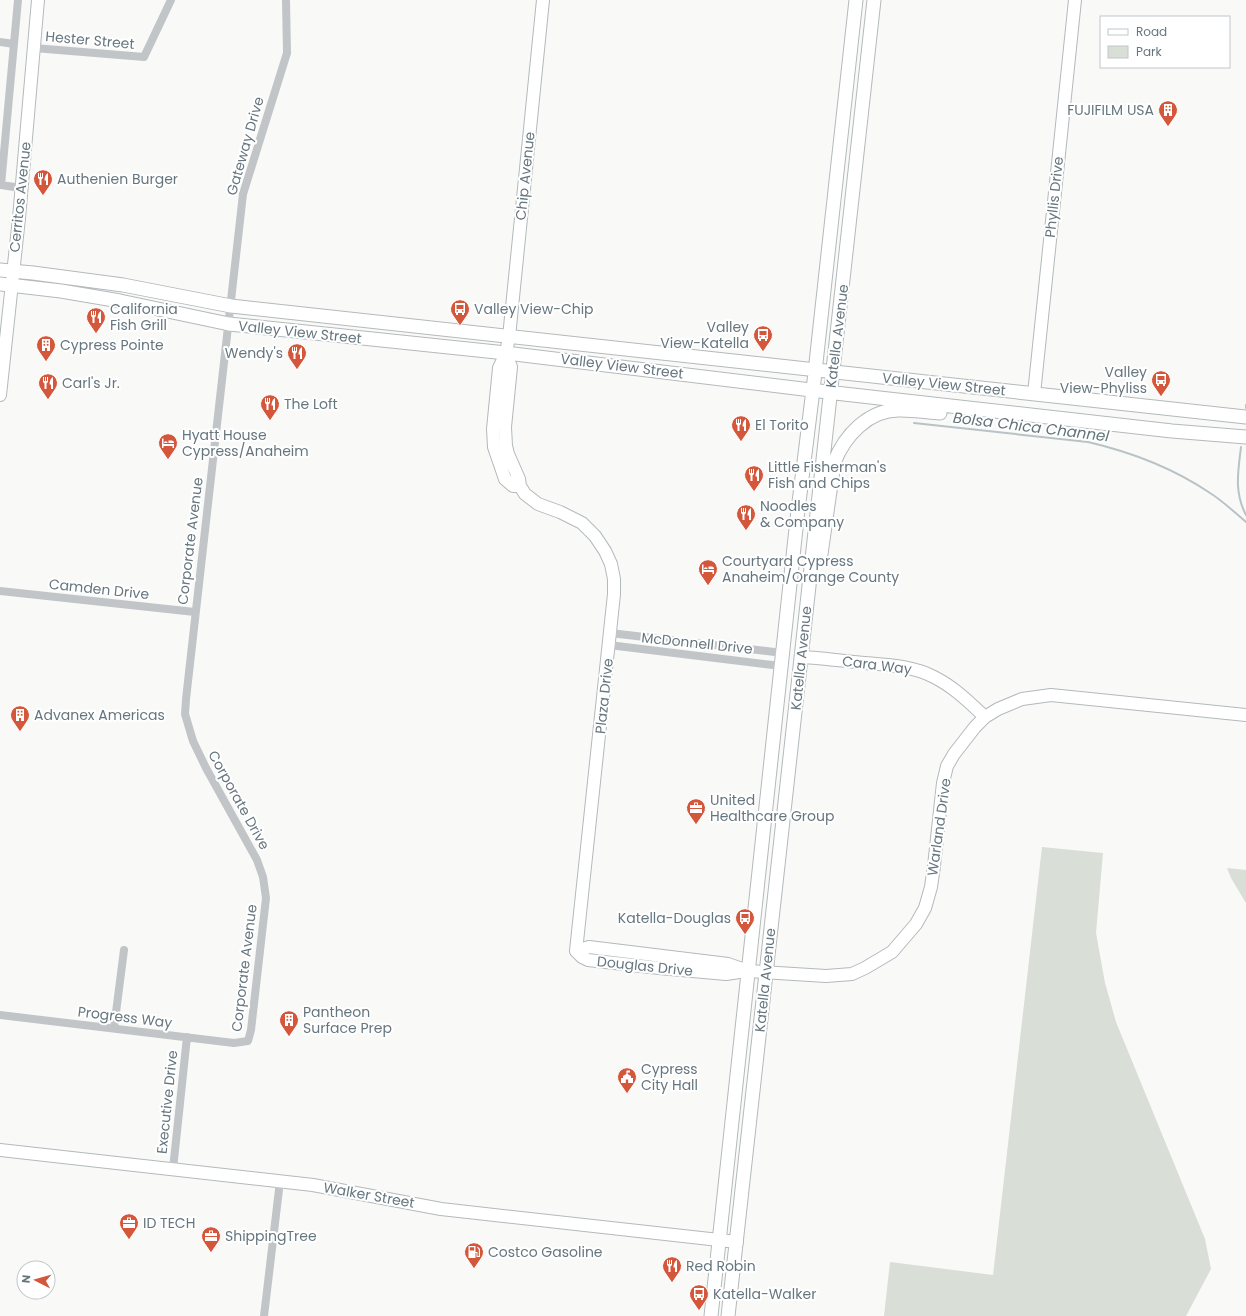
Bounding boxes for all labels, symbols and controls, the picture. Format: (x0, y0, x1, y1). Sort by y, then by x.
legend (1100, 16, 1230, 68)
text: Road (1136, 23, 1167, 40)
street label: Hester Street (45, 26, 135, 54)
text: Park (1136, 43, 1163, 60)
street label: Gateway Drive (221, 94, 269, 198)
building icon: FUJIFILM USA (1157, 99, 1179, 127)
place label: FUJIFILM USA (1067, 100, 1154, 120)
street label: Chip Avenue (510, 130, 540, 221)
street label: Cerritos Avenue (4, 140, 36, 253)
street label: Phyllis Drive (1040, 155, 1068, 239)
restaurant icon: Authenien Burger (32, 168, 54, 196)
place label: Authenien Burger (57, 169, 178, 189)
street label: Katella Avenue (821, 283, 853, 389)
bus stop icon: Valley View-Chip (449, 298, 471, 326)
place label: California Fish Grill (110, 299, 178, 335)
place label: Valley View-Chip (474, 299, 594, 319)
restaurant icon: California Fish Grill (85, 306, 107, 334)
street label: Valley View Street (237, 316, 363, 348)
place label: Valley View-Katella (660, 317, 749, 353)
bus stop icon: Valley View-Katella (752, 324, 774, 352)
building icon: Cypress Pointe (35, 334, 57, 362)
place label: Cypress Pointe (60, 335, 164, 355)
restaurant icon: Wendy's (286, 342, 308, 370)
place label: Wendy's (225, 343, 283, 363)
street label: Valley View Street (559, 349, 685, 383)
place label: Valley View-Phyliss (1060, 362, 1147, 398)
street label: Valley View Street (881, 368, 1007, 400)
bus stop icon: Valley View-Phyliss (1150, 369, 1172, 397)
restaurant icon: Carl's Jr. (37, 372, 59, 400)
place label: Carl's Jr. (62, 373, 120, 393)
restaurant icon: The Loft (259, 393, 281, 421)
place label: The Loft (284, 394, 338, 414)
water label: Bolsa Chica Channel (952, 407, 1111, 447)
restaurant icon: El Torito (730, 414, 752, 442)
place label: El Torito (755, 415, 809, 435)
place label: Hyatt House Cypress/Anaheim (182, 425, 309, 461)
hotel icon: Hyatt House Cypress/Anaheim (157, 432, 179, 460)
place label: Little Fisherman's Fish and Chips (768, 457, 887, 493)
restaurant icon: Little Fisherman's Fish and Chips (743, 464, 765, 492)
street label: Corporate Avenue (172, 476, 208, 606)
place label: Noodles & Company (760, 496, 844, 532)
restaurant icon: Noodles & Company (735, 503, 757, 531)
place label: Courtyard Cypress Anaheim/Orange County (722, 551, 899, 587)
hotel icon: Courtyard Cypress Anaheim/Orange County (697, 558, 719, 586)
street label: Camden Drive (48, 574, 150, 604)
street label: Katella Avenue (786, 605, 816, 711)
street label: McDonnell Drive (640, 627, 754, 659)
street label: Cara Way (841, 651, 913, 679)
street label: Plaza Drive (590, 657, 618, 735)
building icon: Advanex Americas (9, 704, 31, 732)
place label: Advanex Americas (34, 705, 165, 725)
street label: Corporate Drive (203, 747, 275, 854)
street label: Warland Drive (922, 777, 956, 877)
place label: United Healthcare Group (710, 790, 834, 826)
office icon: United Healthcare Group (685, 797, 707, 825)
street label: Corporate Avenue (226, 903, 262, 1033)
bus stop icon: Katella-Douglas (734, 907, 756, 935)
place label: Katella-Douglas (618, 908, 731, 928)
street label: Katella Avenue (750, 927, 780, 1033)
street label: Douglas Drive (596, 951, 694, 981)
street label: Progress Way (77, 1001, 173, 1033)
place label: Pantheon Surface Prep (303, 1002, 392, 1038)
building icon: Pantheon Surface Prep (278, 1009, 300, 1037)
street label: Executive Drive (152, 1049, 182, 1155)
place label: Cypress City Hall (641, 1059, 698, 1095)
public building icon: Cypress City Hall (616, 1066, 638, 1094)
street label: Walker Street (322, 1177, 416, 1213)
office icon: ID TECH (118, 1212, 140, 1240)
place label: ID TECH (143, 1213, 195, 1233)
office icon: ShippingTree (200, 1225, 222, 1253)
place label: ShippingTree (225, 1226, 317, 1246)
fuel station icon: Costco Gasoline (463, 1241, 485, 1269)
place label: Costco Gasoline (488, 1242, 603, 1262)
restaurant icon: Red Robin (661, 1255, 683, 1283)
place label: Red Robin (686, 1256, 756, 1276)
north arrow (16, 1260, 56, 1300)
text: N (18, 1274, 34, 1284)
bus stop icon: Katella-Walker (688, 1283, 710, 1311)
place label: Katella-Walker (713, 1284, 816, 1304)

